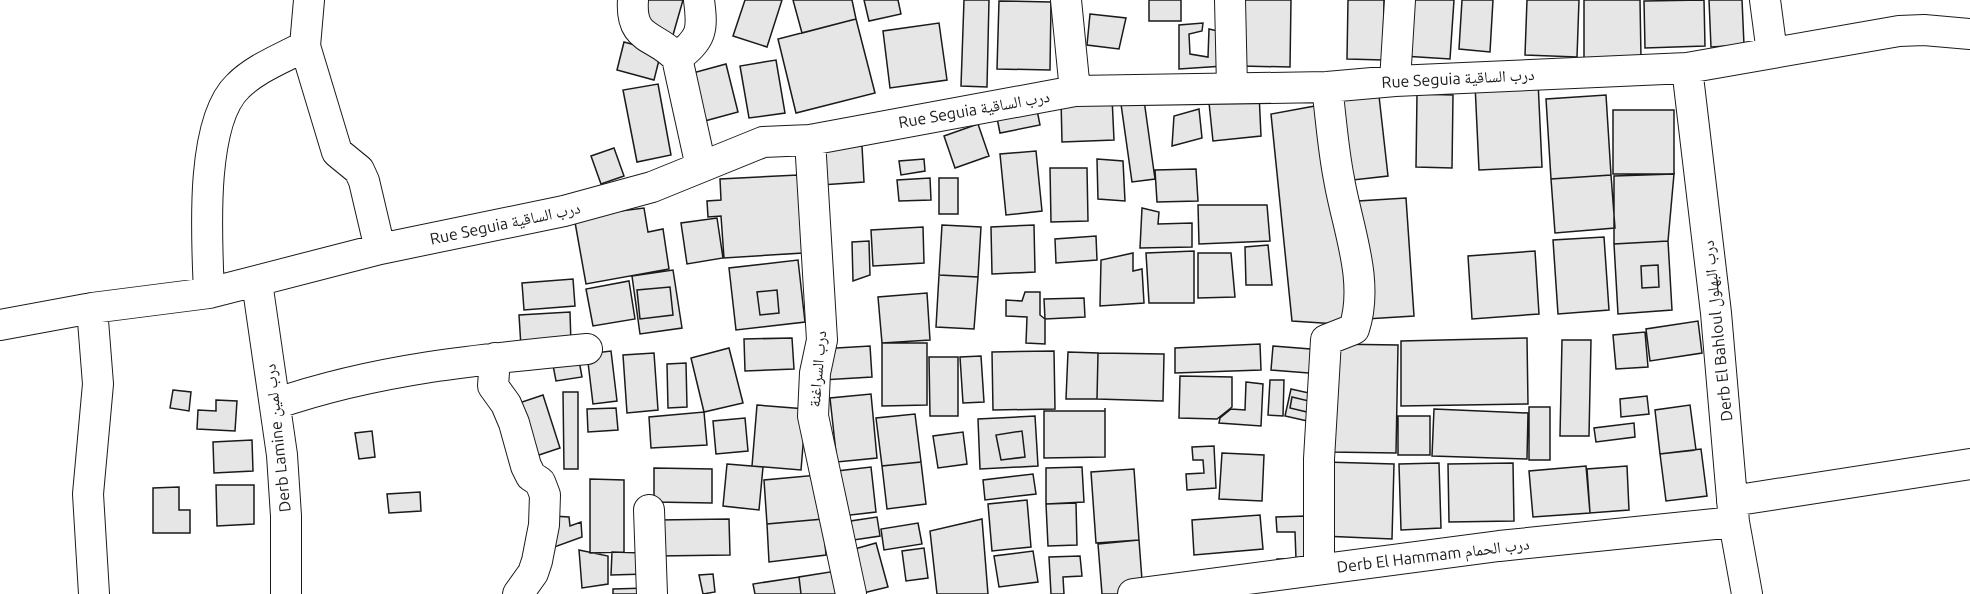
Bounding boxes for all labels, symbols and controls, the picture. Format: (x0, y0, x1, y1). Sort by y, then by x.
street label: Rue Seguia درب الساقية (1381, 65, 1535, 92)
street label: Rue Seguia درب الساقية (897, 87, 1051, 132)
street label: Rue Seguia درب الساقية (428, 198, 582, 249)
street label: Derb El Bahloul درب البهلول (1699, 239, 1737, 422)
street label: درب السراغنة (805, 330, 830, 408)
street label: Derb Lamine درب لمين (260, 363, 296, 513)
street label: Derb El Hammam درب الحمام (1336, 534, 1531, 578)

